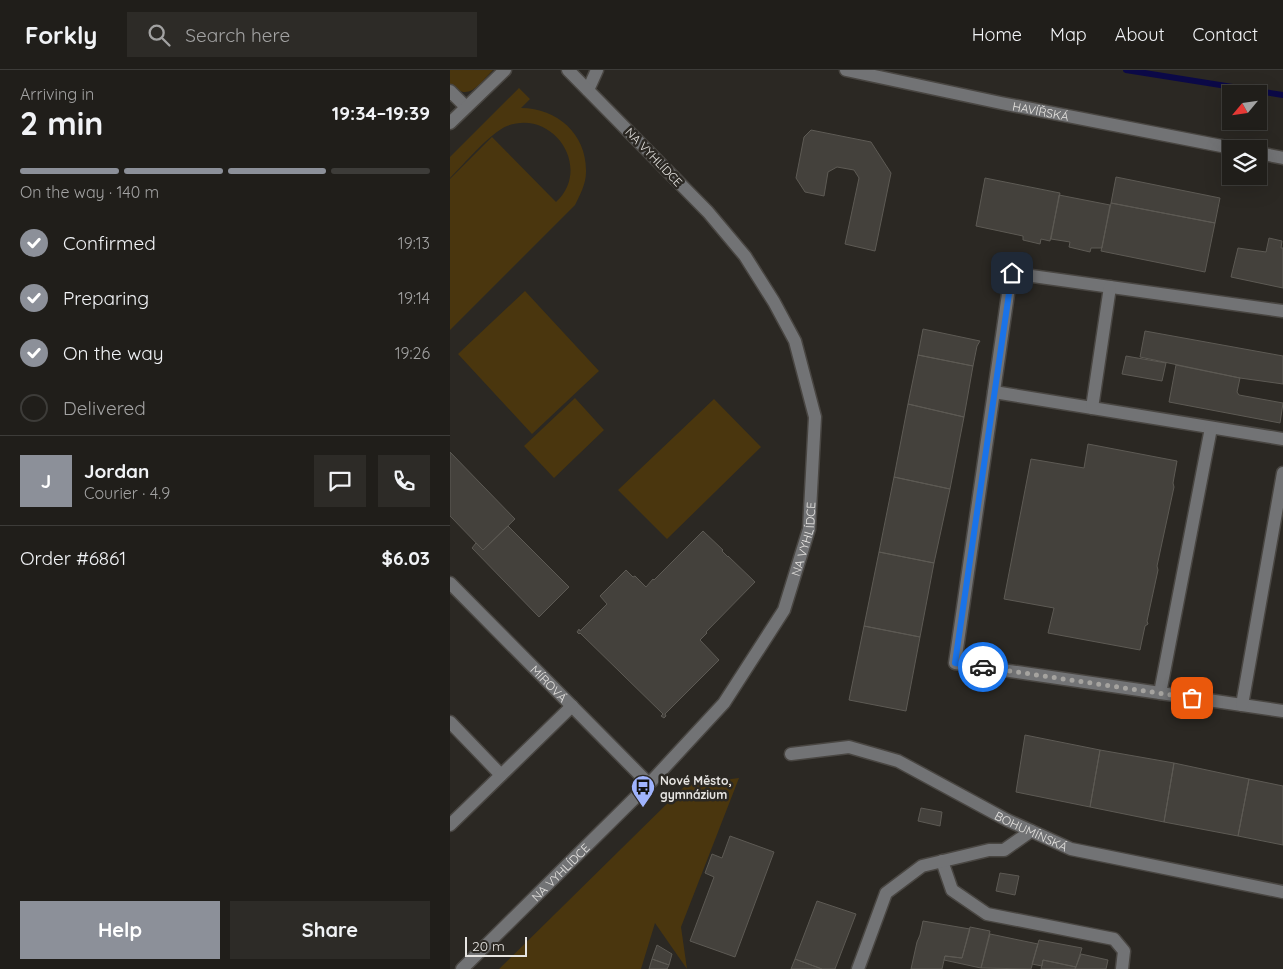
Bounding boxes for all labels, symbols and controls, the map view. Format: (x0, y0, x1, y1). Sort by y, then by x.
search box (127, 12, 477, 57)
text: Forkly (25, 20, 97, 50)
icon: search (145, 21, 173, 49)
text: Search here (185, 23, 290, 47)
text: Home (972, 23, 1022, 46)
text: Map (1050, 23, 1087, 46)
text: About (1115, 23, 1165, 46)
text: Contact (1193, 23, 1258, 46)
text: Arriving in (20, 84, 94, 104)
north arrow (1222, 85, 1268, 130)
map controls (1222, 85, 1267, 185)
street label: HAVÍŘSKÁ (1011, 98, 1070, 124)
text: 19:34–19:39 (332, 101, 430, 125)
text: 2 min (20, 103, 103, 143)
street label: NA VYHLÍDCE (622, 125, 686, 190)
button: layers (1222, 140, 1267, 185)
text: On the way · 140 m (20, 182, 159, 202)
icon: check (20, 229, 48, 257)
text: Confirmed (63, 231, 156, 255)
text: 19:13 (398, 233, 430, 253)
pin (991, 252, 1033, 294)
icon: home (998, 259, 1026, 287)
icon: check (20, 284, 48, 312)
text: Preparing (63, 286, 149, 310)
text: 19:14 (398, 288, 430, 308)
icon: check (20, 339, 48, 367)
text: On the way (63, 341, 164, 365)
text: 19:26 (395, 343, 430, 363)
text: Delivered (63, 396, 146, 420)
button: chat (314, 455, 366, 507)
button: phone (378, 455, 430, 507)
text: Jordan (84, 459, 149, 483)
text: J (41, 469, 51, 493)
text: Courier · 4.9 (84, 483, 170, 503)
street label: NA VYHLÍDCE (787, 501, 818, 578)
text: Order #6861 (20, 546, 126, 570)
text: $6.03 (382, 546, 430, 570)
courier (958, 642, 1008, 692)
icon: car (969, 653, 997, 681)
street label: MÍROVÁ (528, 662, 571, 705)
pin (1171, 677, 1213, 719)
icon: bag (1178, 684, 1206, 712)
place label: Nové Město, gymnázium (660, 773, 732, 802)
bus stop icon: Nové Město, gymnázium (630, 774, 656, 808)
street label: BOHUMÍNSKÁ (992, 807, 1070, 854)
street label: NA VYHLÍDCE (528, 840, 592, 904)
button: Help (20, 901, 220, 959)
button: Share (230, 901, 430, 959)
scale bar (465, 934, 528, 957)
text: 20 m (472, 937, 505, 955)

